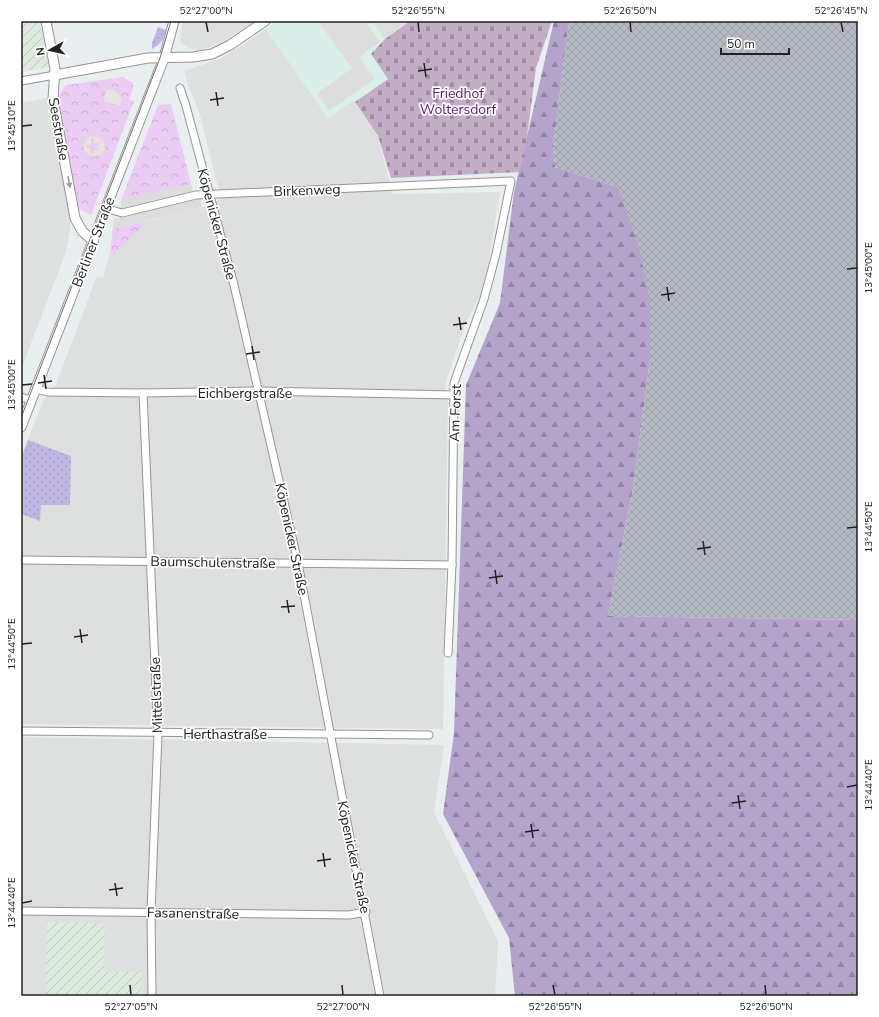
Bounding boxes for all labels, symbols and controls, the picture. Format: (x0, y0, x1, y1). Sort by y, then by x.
text: 52°27'00"N (179, 4, 233, 18)
text: 52°26'55"N (391, 4, 445, 18)
text: 52°26'50"N (603, 4, 657, 18)
text: 52°26'45"N (814, 4, 868, 18)
north arrow (30, 30, 70, 70)
scale bar (721, 30, 789, 56)
text: 50 m (727, 36, 755, 52)
text: N (33, 46, 49, 56)
park label: Friedhof Woltersdorf (420, 84, 497, 119)
street label: Seestraße (44, 96, 73, 162)
text: 13°45'10"E (5, 100, 19, 152)
street label: Köpenicker Straße (193, 166, 241, 282)
one-way arrow (66, 176, 72, 188)
street label: Birkenweg (273, 180, 341, 201)
street label: Berliner Straße (68, 194, 119, 290)
text: 13°45'00"E (862, 242, 876, 294)
text: 13°45'00"E (5, 359, 19, 411)
street label: Eichbergstraße (198, 384, 292, 403)
street label: Am Forst (445, 384, 466, 442)
street label: Köpenicker Straße (270, 481, 313, 597)
text: 13°44'50"E (862, 501, 876, 553)
street label: Baumschulenstraße (150, 552, 276, 573)
text: 13°44'50"E (5, 618, 19, 670)
street label: Mittelstraße (146, 657, 167, 733)
street label: Herthastraße (183, 725, 267, 744)
text: 13°44'40"E (862, 759, 876, 811)
street label: Köpenicker Straße (332, 799, 375, 915)
text: 13°44'40"E (5, 877, 19, 929)
street label: Fasanenstraße (147, 903, 239, 924)
text: 52°27'05"N (104, 1000, 158, 1014)
text: 52°27'00"N (316, 1000, 370, 1014)
text: 52°26'55"N (528, 1000, 582, 1014)
text: 52°26'50"N (739, 1000, 793, 1014)

